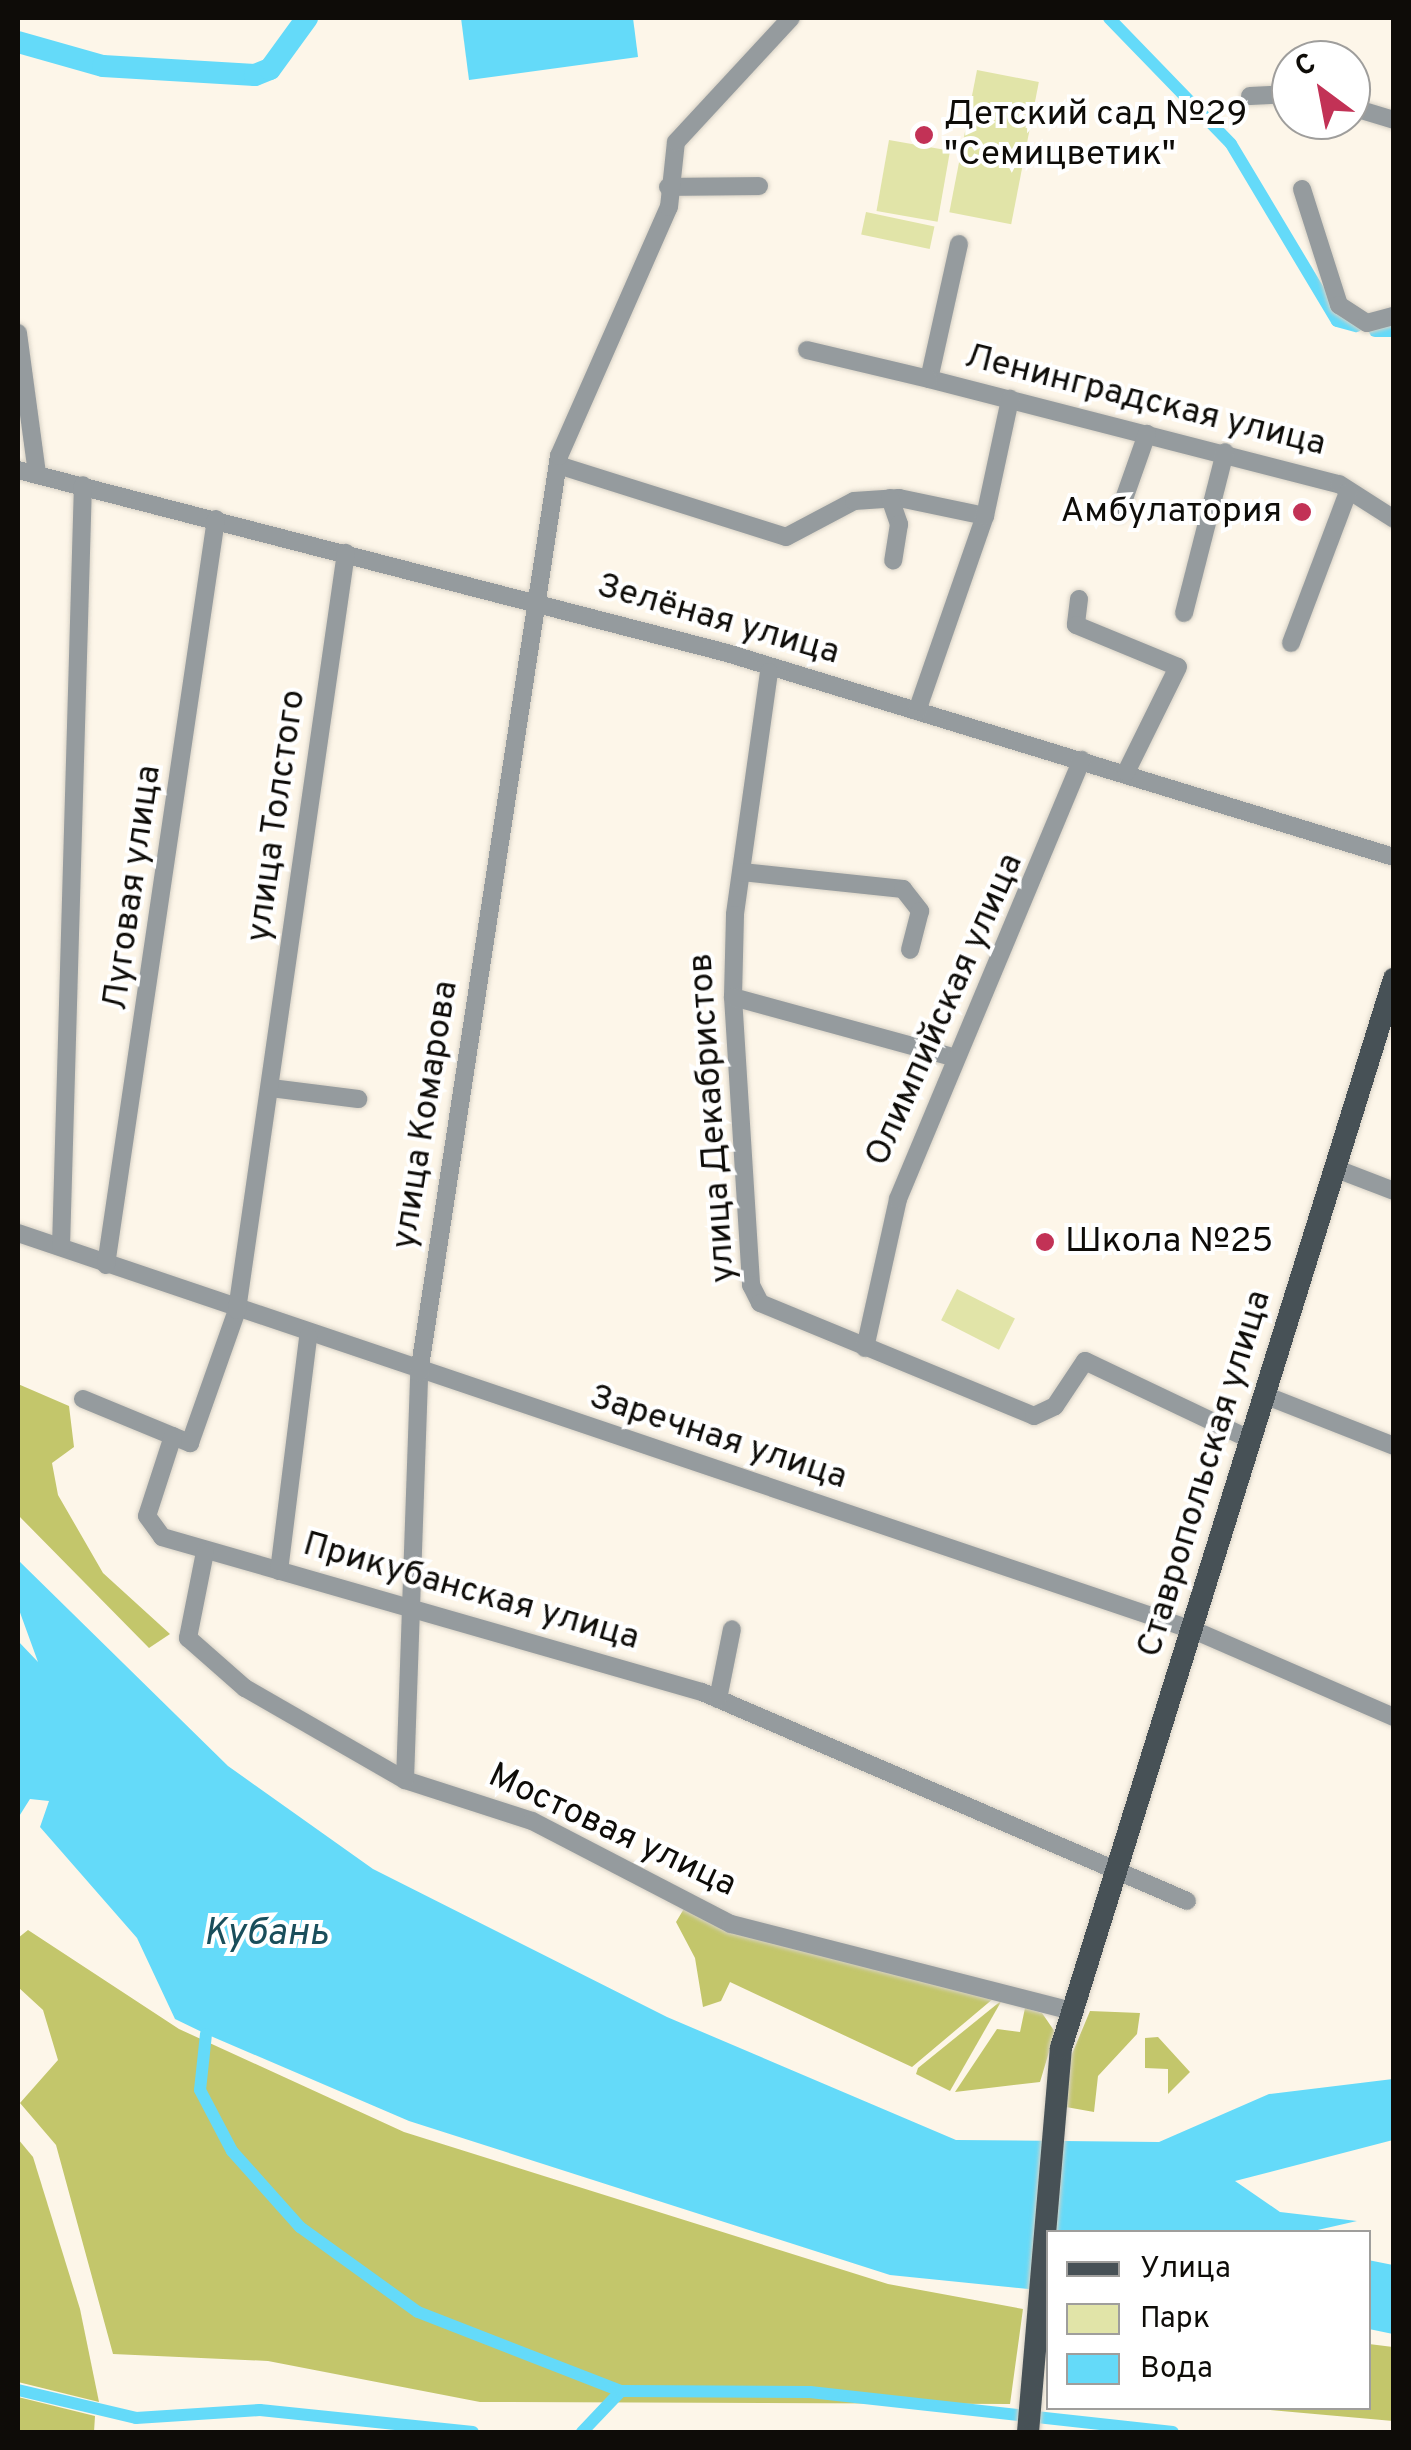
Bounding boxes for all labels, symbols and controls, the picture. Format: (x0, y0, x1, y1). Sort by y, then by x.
north arrow (1271, 40, 1371, 140)
text: С (1289, 46, 1323, 86)
place label: Детский сад №29 "Семицветик" (944, 94, 1247, 176)
marker: Детский сад №29 "Семицветик" (913, 124, 935, 146)
street label: Ленинградская улица (960, 336, 1330, 466)
place label: Амбулатория (1061, 491, 1282, 533)
marker: Амбулатория (1291, 501, 1313, 523)
street label: Зелёная улица (592, 565, 844, 675)
street label: улица Толстого (238, 687, 316, 945)
street label: Луговая улица (95, 763, 171, 1013)
street label: Олимпийская улица (857, 847, 1033, 1173)
street label: улица Декабристов (681, 952, 745, 1284)
street label: улица Комарова (384, 978, 468, 1252)
place label: Школа №25 (1065, 1221, 1273, 1263)
marker: Школа №25 (1034, 1231, 1056, 1253)
street label: Ставропольская улица (1129, 1286, 1281, 1662)
street label: Заречная улица (584, 1377, 852, 1499)
street label: Прикубанская улица (298, 1524, 644, 1660)
street label: Мостовая улица (481, 1755, 743, 1907)
water label: Кубань (203, 1912, 329, 1958)
legend (1046, 2230, 1371, 2410)
text: Улица (1140, 2251, 1231, 2288)
text: Парк (1140, 2301, 1210, 2338)
text: Вода (1140, 2351, 1213, 2388)

